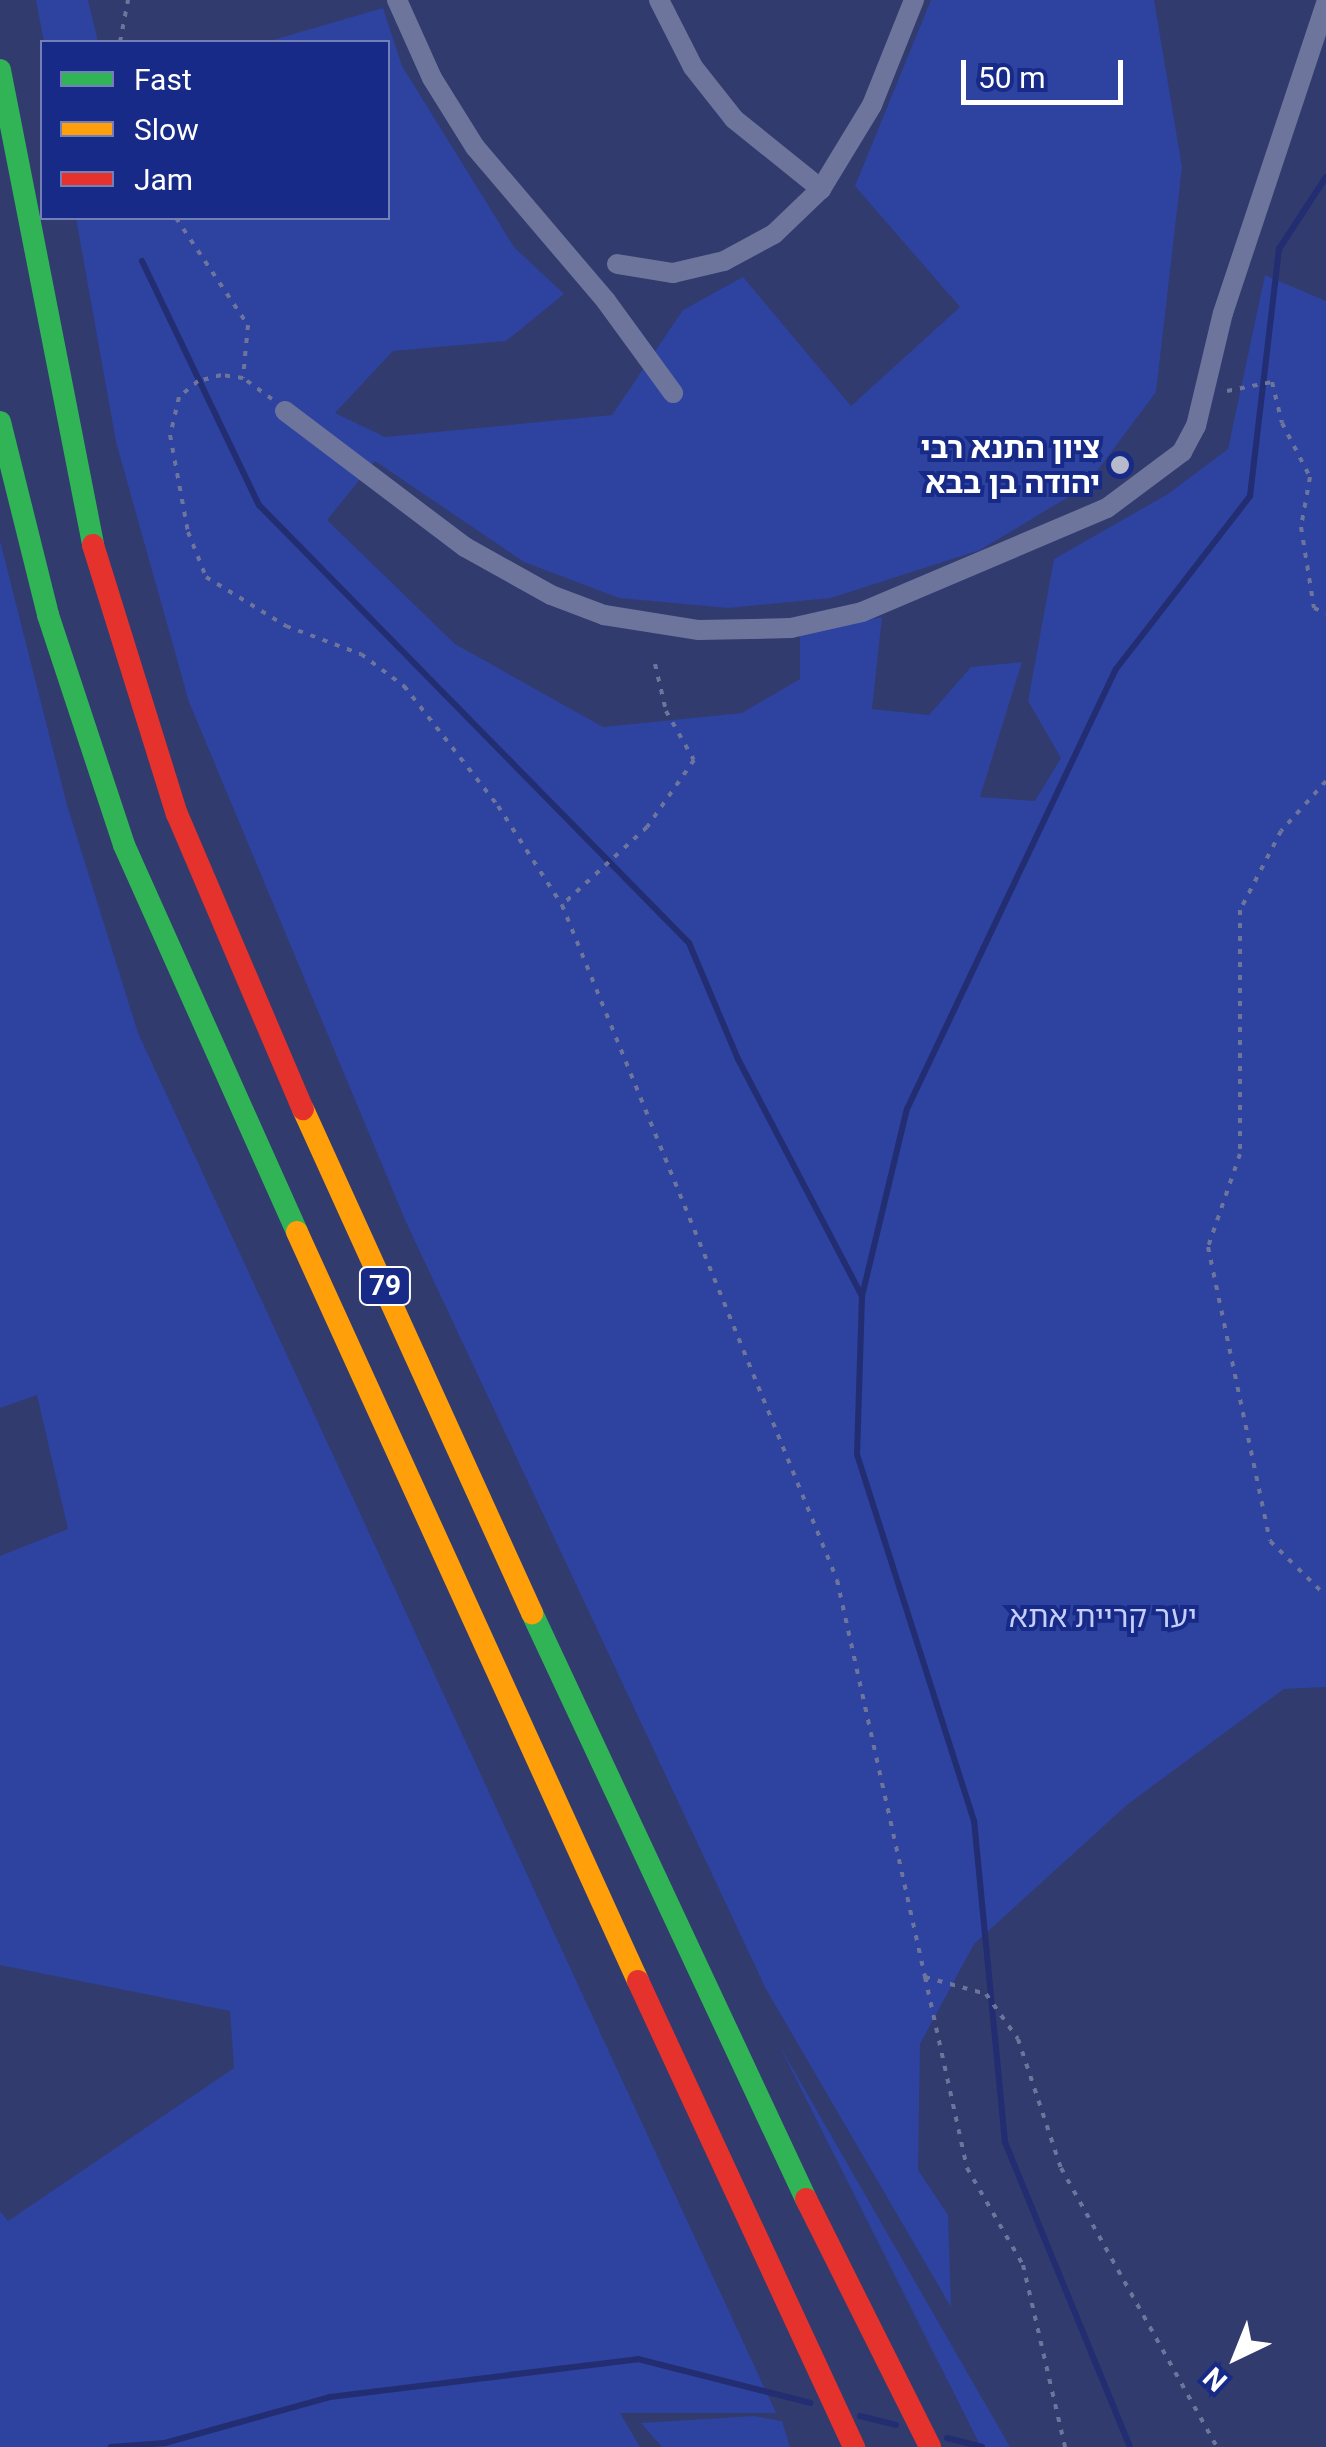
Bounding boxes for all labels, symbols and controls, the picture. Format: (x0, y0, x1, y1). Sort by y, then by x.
legend (40, 40, 390, 220)
scale bar (966, 40, 1128, 102)
text: 50 m (978, 60, 1045, 95)
text: Fast (134, 62, 192, 97)
text: Slow (134, 112, 199, 147)
text: Jam (134, 162, 193, 197)
place label: ציון התנא רבי יהודה בן בבא (921, 430, 1100, 500)
marker: ציון התנא רבי יהודה בן בבא (1109, 454, 1131, 476)
road number: 79 (358, 1263, 412, 1309)
park label: יער קריית אתא (1009, 1599, 1197, 1635)
north arrow (1186, 2307, 1286, 2407)
text: N (1197, 2361, 1234, 2398)

